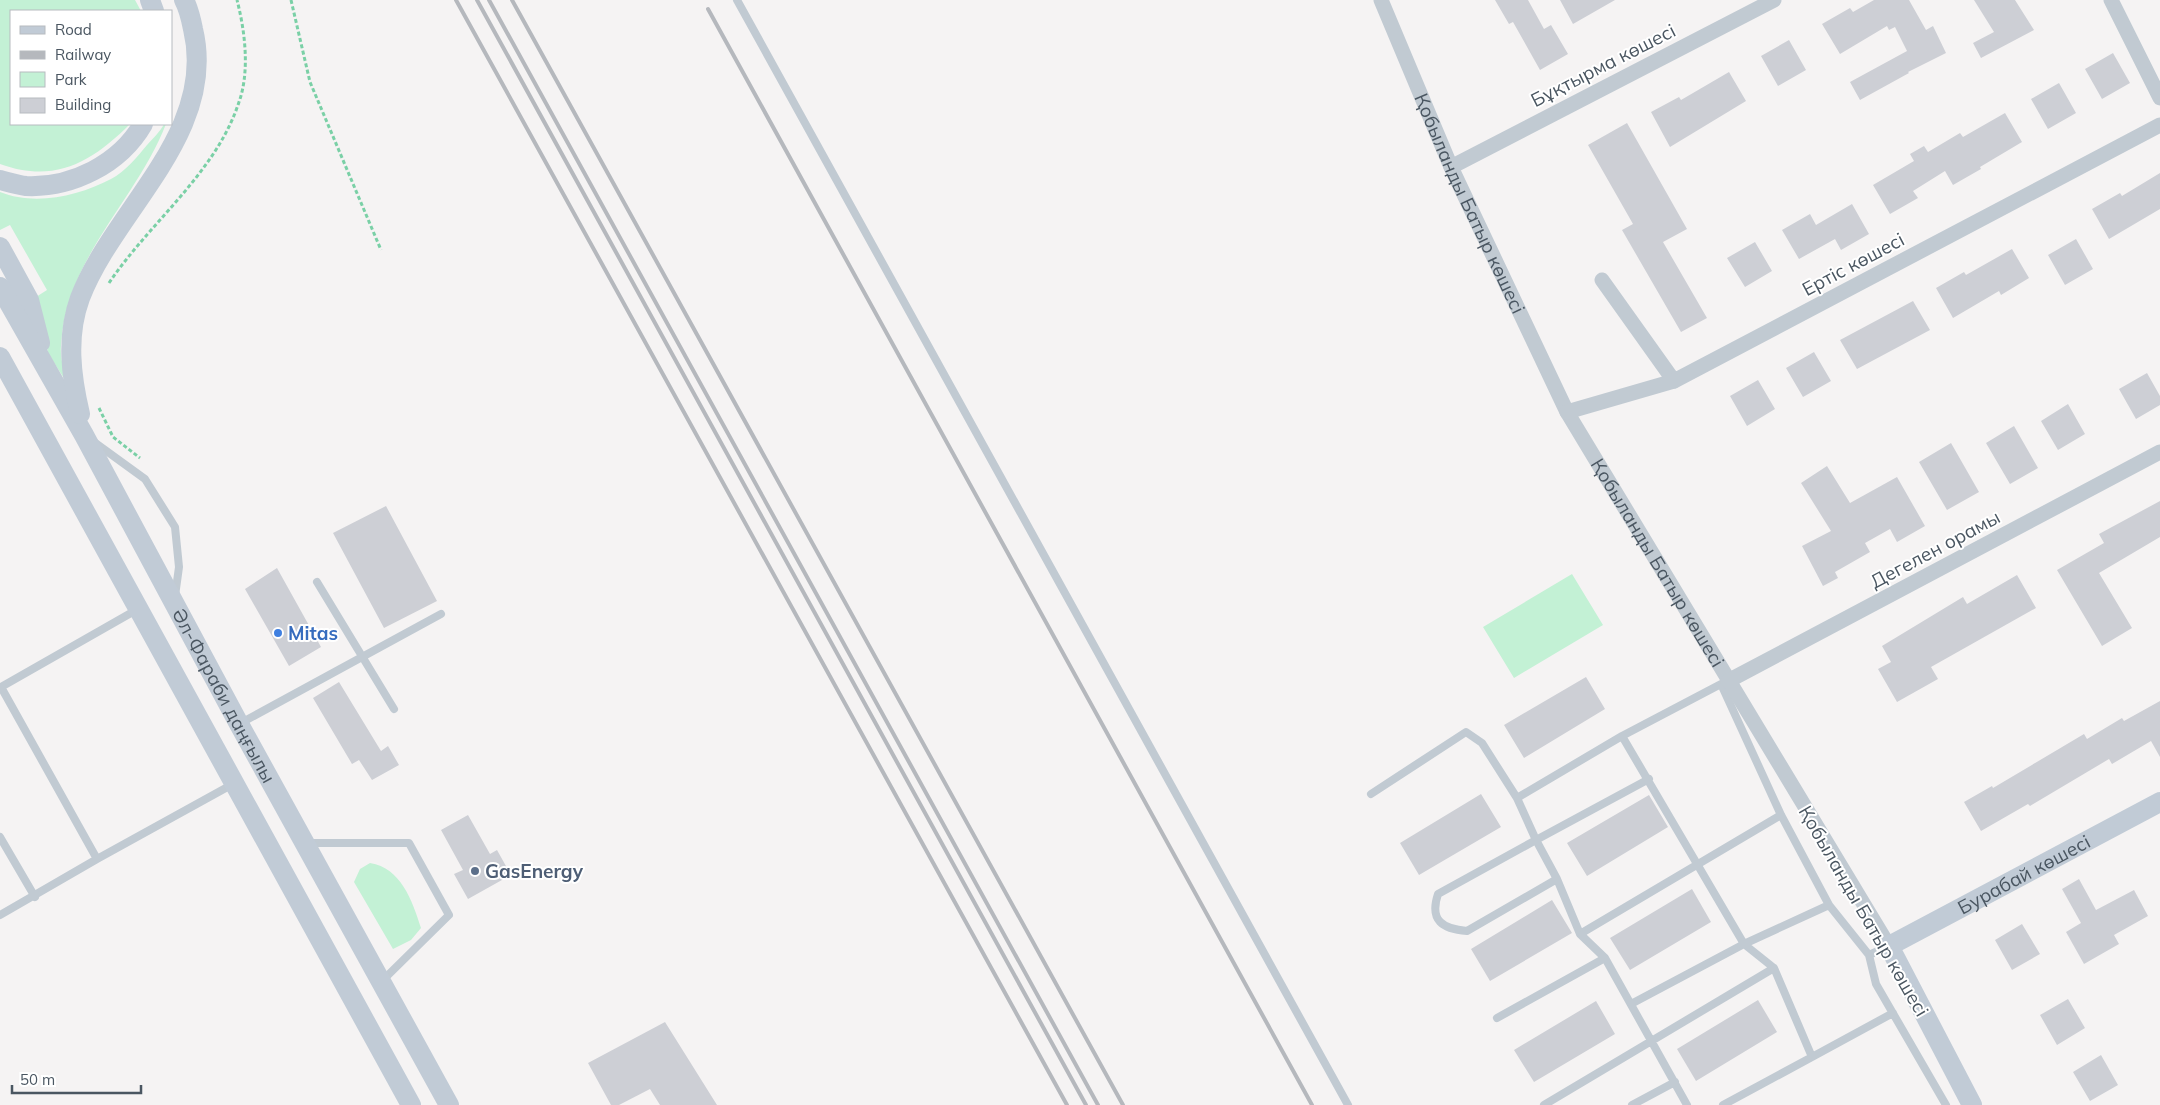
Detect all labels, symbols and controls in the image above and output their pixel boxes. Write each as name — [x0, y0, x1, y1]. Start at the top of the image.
legend — [10, 10, 172, 125]
street label: Бұқтырма көшесі — [1527, 18, 1679, 112]
text: Road — [55, 20, 92, 39]
text: Railway — [55, 45, 111, 64]
text: Park — [55, 70, 87, 89]
street label: Қобыланды Батыр көшесі — [1409, 90, 1531, 317]
text: Building — [55, 95, 111, 114]
street label: Ертіс көшесі — [1798, 227, 1908, 301]
street label: Қобыланды Батыр көшесі — [1586, 454, 1730, 671]
street label: Дегелен орамы — [1866, 505, 2004, 593]
street label: Әл-Фараби даңғылы — [167, 604, 281, 787]
place label: Mitas — [288, 621, 338, 645]
marker: Mitas — [272, 627, 284, 639]
street label: Қобыланды Батыр көшесі — [1794, 801, 1934, 1021]
street label: Бурабай көшесі — [1953, 829, 2094, 919]
place label: GasEnergy — [485, 859, 584, 883]
marker: GasEnergy — [469, 865, 481, 877]
scale bar — [12, 1062, 141, 1094]
text: 50 m — [20, 1070, 55, 1089]

